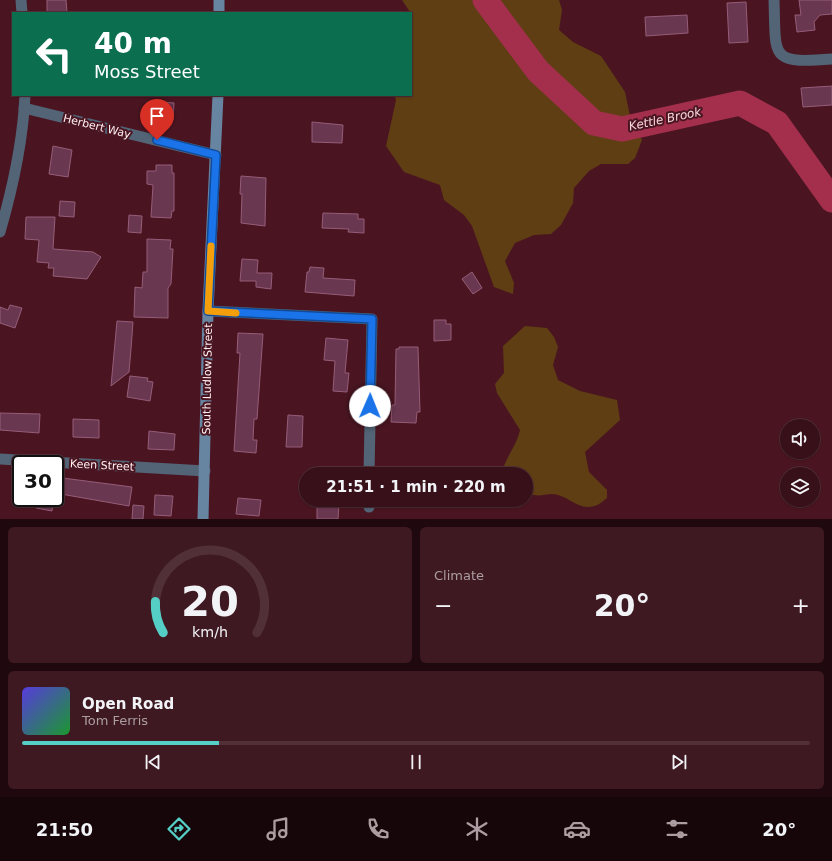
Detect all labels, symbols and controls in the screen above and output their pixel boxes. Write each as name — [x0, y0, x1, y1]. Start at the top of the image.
text: 40 m — [94, 27, 172, 60]
icon: left — [28, 28, 80, 80]
text: Moss Street — [94, 61, 200, 82]
pin — [140, 99, 174, 140]
water label: Kettle Brook — [628, 104, 703, 133]
icon: arrive — [146, 105, 168, 127]
street label: Herbert Way — [62, 112, 132, 141]
street label: South Ludlow Street — [200, 323, 215, 435]
position arrow — [349, 385, 391, 427]
map controls — [780, 419, 820, 507]
button: sound — [780, 419, 820, 459]
speed limit sign: 30 — [12, 455, 64, 507]
street label: Keen Street — [70, 457, 135, 474]
button: layers — [780, 467, 820, 507]
text: 21:51 · 1 min · 220 m — [326, 478, 506, 496]
text: Climate — [434, 568, 484, 583]
text: 20 — [181, 577, 239, 626]
text: 20° — [594, 588, 650, 623]
text: − — [434, 593, 452, 618]
text: + — [792, 593, 810, 618]
text: km/h — [192, 624, 228, 640]
text: Open Road — [82, 695, 174, 713]
text: Tom Ferris — [82, 713, 148, 728]
icon: previous — [142, 751, 164, 773]
icon: pause — [405, 751, 427, 773]
icon: next — [668, 751, 690, 773]
icon: directions — [165, 815, 193, 843]
icon: music — [264, 815, 292, 843]
icon: phone — [364, 815, 392, 843]
icon: climate — [463, 815, 491, 843]
icon: car — [563, 815, 591, 843]
icon: filters — [663, 815, 691, 843]
text: 21:50 — [36, 819, 93, 840]
text: 20° — [762, 819, 796, 840]

